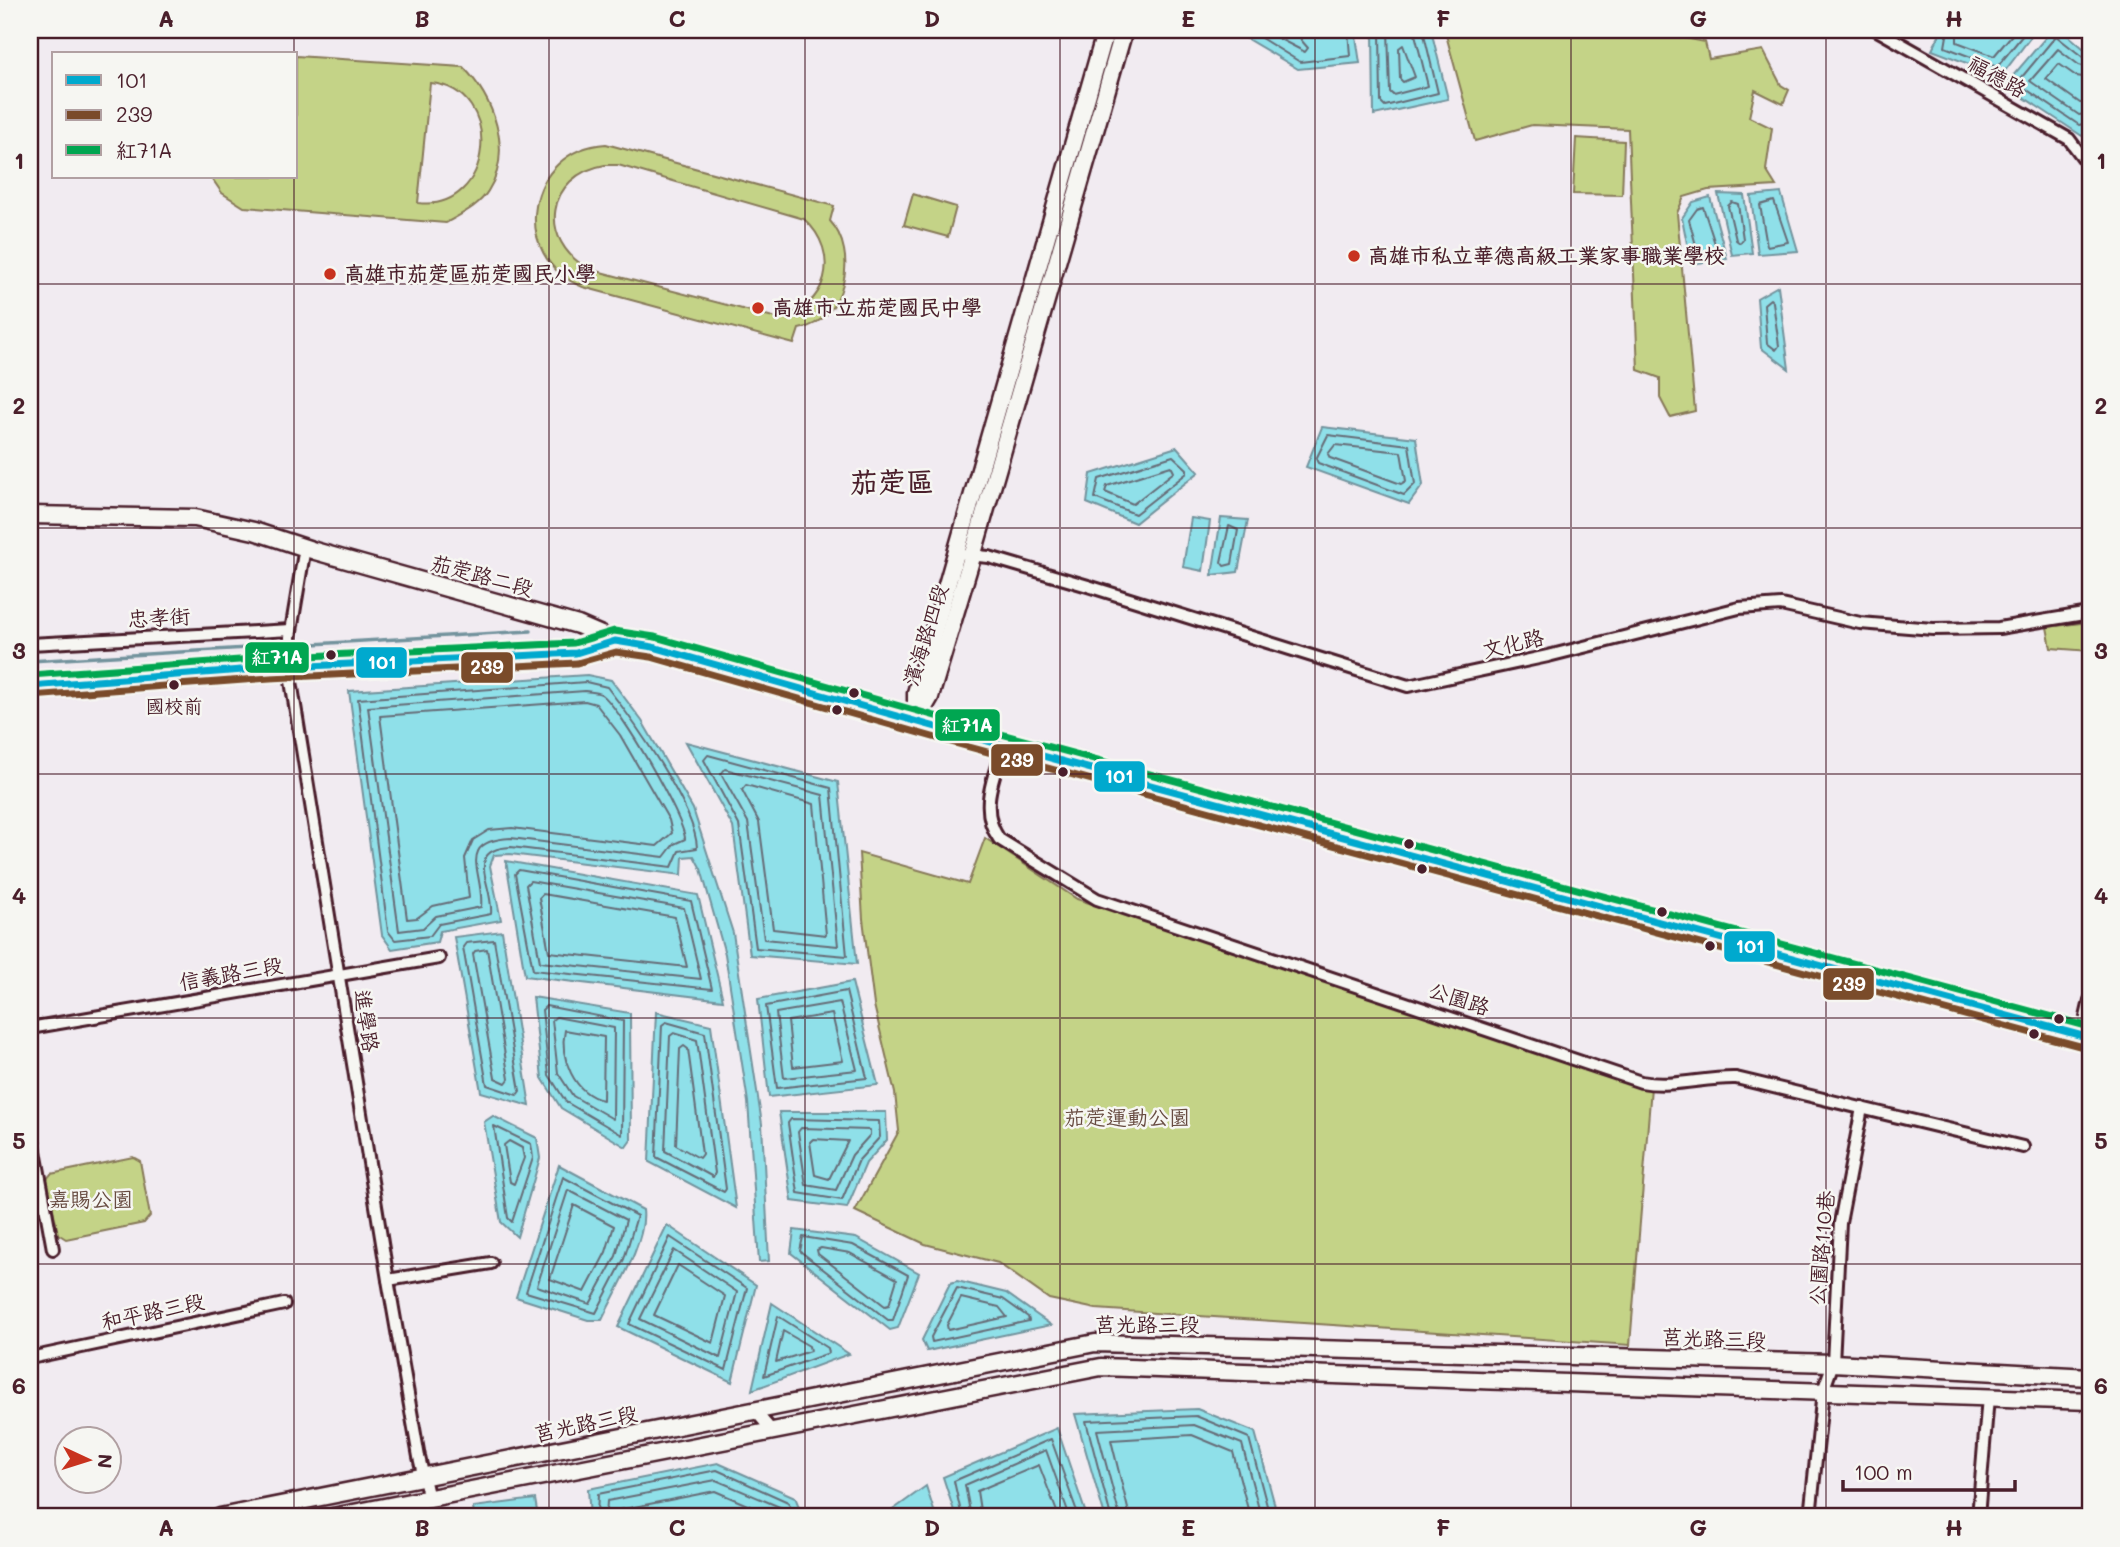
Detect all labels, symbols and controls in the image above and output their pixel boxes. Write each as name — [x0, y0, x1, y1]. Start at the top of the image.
text: A — [158, 3, 174, 33]
text: B — [414, 3, 430, 33]
text: C — [668, 3, 686, 33]
text: D — [924, 3, 940, 33]
text: E — [1181, 3, 1195, 33]
text: F — [1436, 3, 1450, 33]
text: G — [1689, 3, 1707, 33]
text: H — [1945, 3, 1963, 33]
street label: 福德路 — [1964, 49, 2032, 103]
legend — [52, 52, 298, 178]
text: 101 — [116, 66, 148, 93]
text: 239 — [116, 100, 152, 127]
text: 紅71A — [116, 136, 173, 163]
text: 1 — [14, 145, 24, 175]
text: 1 — [2096, 145, 2106, 175]
place label: 高雄市私立華德高級工業家事職業學校 — [1368, 241, 1725, 268]
marker: 高雄市私立華德高級工業家事職業學校 — [1346, 248, 1362, 264]
place label: 高雄市茄萣區茄萣國民小學 — [344, 259, 596, 286]
marker: 高雄市茄萣區茄萣國民小學 — [322, 266, 338, 282]
place label: 高雄市立茄萣國民中學 — [772, 293, 982, 320]
marker: 高雄市立茄萣國民中學 — [750, 300, 766, 316]
text: 2 — [13, 390, 25, 420]
text: 2 — [2095, 390, 2107, 420]
district label: 茄萣區 — [850, 463, 934, 499]
street label: 茄萣路二段 — [428, 548, 537, 601]
street label: 濱海路四段 — [896, 580, 953, 689]
street label: 忠孝街 — [127, 601, 191, 632]
street label: 文化路 — [1479, 622, 1546, 663]
text: 3 — [12, 635, 26, 665]
text: 3 — [2094, 635, 2108, 665]
line badge: 紅71A — [244, 641, 310, 674]
text: 紅71A — [251, 644, 303, 669]
line badge: 101 — [355, 646, 408, 679]
unlabelled marker — [324, 648, 338, 662]
text: 101 — [367, 649, 397, 674]
line badge: 239 — [460, 651, 514, 684]
text: 239 — [470, 654, 504, 679]
marker: 國校前 — [167, 678, 181, 692]
unlabelled marker — [847, 686, 861, 700]
place label: 國校前 — [145, 693, 203, 718]
unlabelled marker — [830, 703, 844, 717]
line badge: 紅71A — [934, 708, 1001, 742]
text: 紅71A — [941, 712, 993, 737]
line badge: 239 — [990, 743, 1044, 777]
text: 239 — [1000, 747, 1034, 772]
line badge: 101 — [1093, 760, 1146, 793]
text: 101 — [1104, 763, 1134, 788]
unlabelled marker — [1056, 765, 1070, 779]
unlabelled marker — [1402, 837, 1416, 851]
unlabelled marker — [1415, 862, 1429, 876]
text: 4 — [12, 880, 26, 910]
text: 4 — [2094, 880, 2108, 910]
unlabelled marker — [1655, 905, 1669, 919]
line badge: 101 — [1723, 930, 1776, 963]
text: 101 — [1735, 933, 1765, 958]
unlabelled marker — [1703, 939, 1717, 953]
street label: 信義路三段 — [177, 950, 285, 995]
line badge: 239 — [1822, 967, 1875, 1001]
text: 239 — [1832, 971, 1866, 996]
street label: 公園路 — [1425, 975, 1494, 1020]
street label: 進學路 — [349, 988, 386, 1054]
unlabelled marker — [2052, 1012, 2066, 1026]
unlabelled marker — [2027, 1027, 2041, 1041]
park label: 茄萣運動公園 — [1064, 1103, 1190, 1130]
text: 5 — [12, 1125, 26, 1155]
text: 5 — [2094, 1125, 2108, 1155]
park label: 嘉賜公園 — [49, 1185, 133, 1212]
street label: 公園路110巷 — [1802, 1189, 1839, 1307]
street label: 和平路三段 — [99, 1286, 207, 1335]
street label: 莒光路三段 — [1095, 1310, 1200, 1337]
street label: 莒光路三段 — [1661, 1322, 1767, 1353]
text: 6 — [12, 1370, 26, 1400]
text: 6 — [2094, 1370, 2108, 1400]
street label: 莒光路三段 — [532, 1398, 640, 1447]
north arrow — [52, 1424, 122, 1494]
scale bar — [1843, 1449, 2015, 1493]
text: N — [92, 1453, 118, 1469]
text: 100 m — [1854, 1458, 1913, 1485]
text: A — [158, 1512, 174, 1542]
text: B — [414, 1512, 430, 1542]
text: C — [668, 1512, 686, 1542]
text: D — [924, 1512, 940, 1542]
text: E — [1181, 1512, 1195, 1542]
text: F — [1436, 1512, 1450, 1542]
text: G — [1689, 1512, 1707, 1542]
text: H — [1945, 1512, 1963, 1542]

